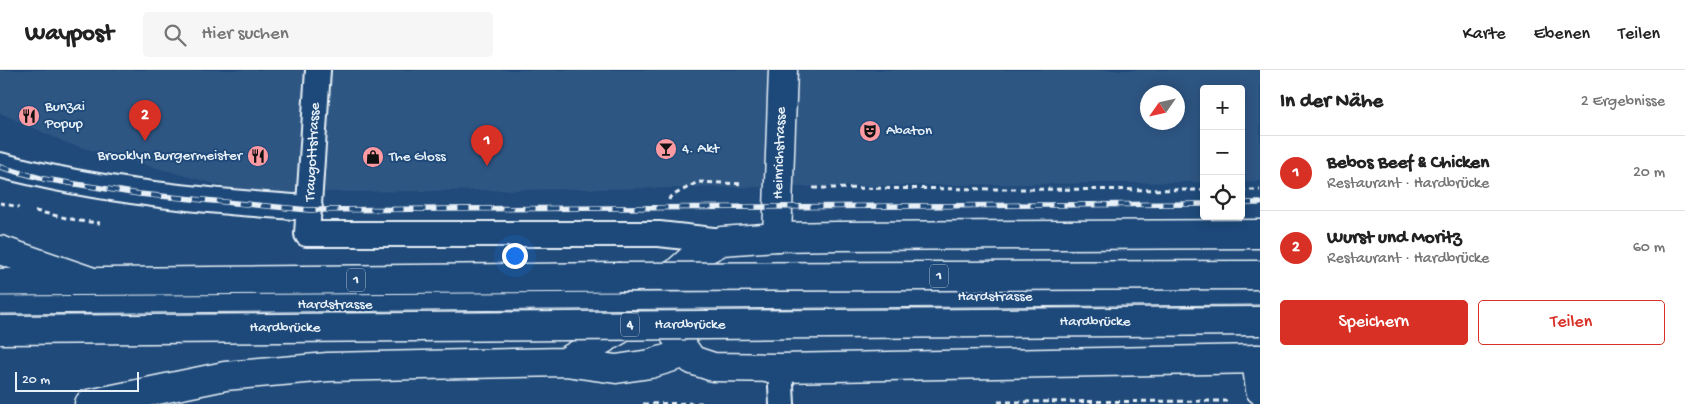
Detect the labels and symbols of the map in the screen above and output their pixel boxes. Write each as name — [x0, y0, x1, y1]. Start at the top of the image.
north arrow — [1140, 85, 1185, 130]
place label: Bunzai Popup — [44, 98, 85, 133]
pin: 2 — [129, 100, 161, 141]
street label: Traugottstrasse — [301, 102, 325, 203]
restaurant icon: Bunzai Popup — [17, 104, 41, 128]
street label: Heinrichstrasse — [769, 106, 791, 200]
theatre icon: Abaton — [858, 119, 882, 143]
place label: Abaton — [886, 122, 932, 140]
pin: 1 — [471, 125, 503, 166]
bar icon: 4. Akt — [654, 137, 678, 161]
place label: 4. Akt — [682, 140, 721, 158]
restaurant icon: Brooklyn Burgermeister — [246, 144, 270, 168]
shop icon: The Gloss — [361, 145, 385, 169]
place label: Brooklyn Burgermeister — [96, 147, 244, 165]
place label: The Gloss — [388, 148, 446, 166]
your location — [502, 243, 528, 269]
road number: 1 — [930, 265, 948, 288]
road number: 1 — [347, 268, 365, 292]
street label: Hardstrasse — [957, 288, 1033, 306]
street label: Hardstrasse — [297, 296, 373, 314]
street label: Hardbrücke — [1060, 313, 1131, 331]
road number: 4 — [621, 314, 639, 336]
street label: Hardbrücke — [655, 316, 726, 334]
street label: Hardbrücke — [250, 319, 321, 337]
scale bar — [15, 369, 139, 392]

